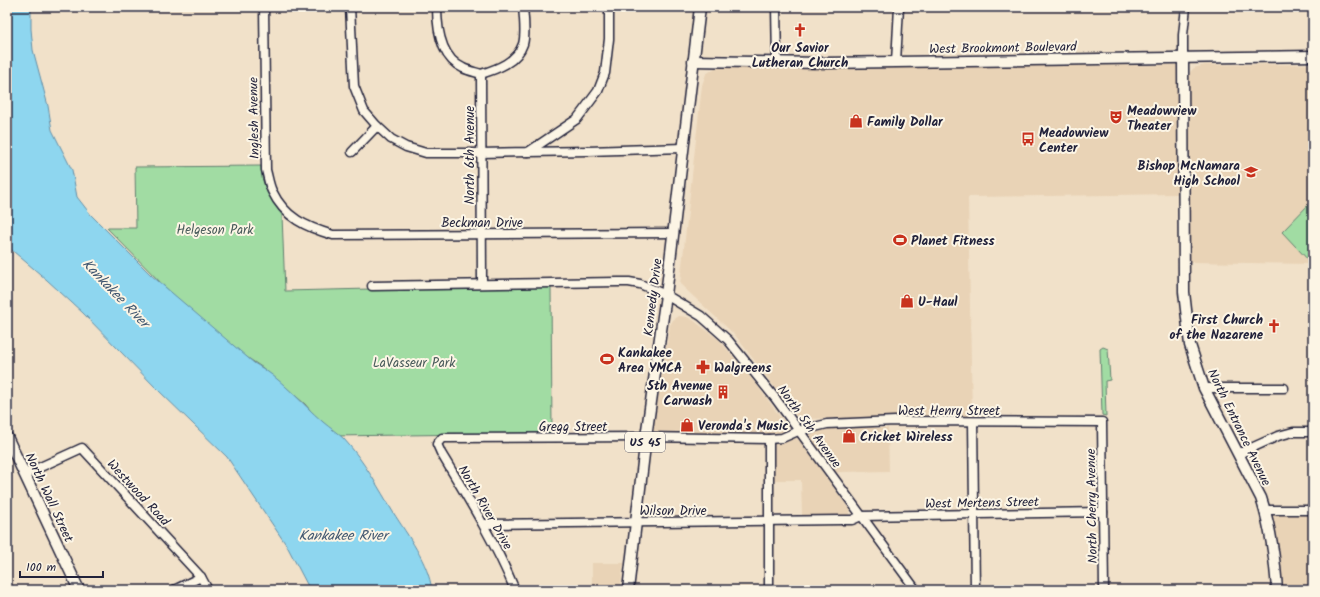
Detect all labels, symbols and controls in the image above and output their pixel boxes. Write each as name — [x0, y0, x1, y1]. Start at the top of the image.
church icon: Our Savior Lutheran Church — [792, 22, 808, 38]
street label: West Brookmont Boulevard — [929, 37, 1077, 60]
place label: Our Savior Lutheran Church — [752, 38, 848, 74]
street label: Inglesh Avenue — [243, 77, 266, 159]
place label: Meadowview Theater — [1127, 101, 1197, 137]
street label: North 6th Avenue — [460, 105, 481, 204]
theatre icon: Meadowview Theater — [1108, 109, 1124, 125]
place label: Family Dollar — [867, 112, 944, 133]
shop icon: Family Dollar — [848, 113, 864, 129]
place label: Meadowview Center — [1039, 123, 1109, 159]
bus stop icon: Meadowview Center — [1020, 131, 1036, 147]
place label: Bishop McNamara High School — [1138, 156, 1241, 192]
school or university icon: Bishop McNamara High School — [1243, 164, 1259, 180]
street label: Beckman Drive — [441, 213, 523, 234]
park label: Helgeson Park — [177, 220, 254, 241]
place label: Planet Fitness — [911, 231, 995, 252]
sports icon: Planet Fitness — [892, 232, 908, 248]
water label: Kankakee River — [77, 254, 156, 336]
street label: Kennedy Drive — [638, 257, 669, 337]
place label: U-Haul — [918, 292, 958, 313]
shop icon: U-Haul — [899, 293, 915, 309]
place label: First Church of the Nazarene — [1170, 310, 1264, 346]
church icon: First Church of the Nazarene — [1266, 318, 1282, 334]
place label: Kankakee Area YMCA — [618, 343, 682, 379]
sports icon: Kankakee Area YMCA — [599, 351, 615, 367]
park label: LaVasseur Park — [373, 353, 456, 374]
place label: Walgreens — [714, 358, 771, 379]
pharmacy icon: Walgreens — [695, 359, 711, 375]
street label: North Entrance Avenue — [1201, 365, 1276, 490]
place label: 5th Avenue Carwash — [646, 376, 713, 412]
street label: North 5th Avenue — [771, 381, 846, 473]
building icon: 5th Avenue Carwash — [715, 384, 731, 400]
street label: West Henry Street — [898, 401, 1001, 422]
place label: Veronda's Music — [698, 416, 789, 437]
street label: Gregg Street — [539, 417, 608, 438]
shop icon: Veronda's Music — [679, 417, 695, 433]
place label: Cricket Wireless — [860, 427, 953, 448]
shop icon: Cricket Wireless — [841, 428, 857, 444]
road number: US 45 — [625, 432, 665, 452]
street label: North Cherry Avenue — [1081, 448, 1104, 564]
street label: North Wall Street — [19, 449, 79, 547]
street label: Westwood Road — [101, 455, 175, 532]
street label: North River Drive — [452, 461, 518, 554]
street label: West Mertens Street — [925, 492, 1040, 515]
street label: Wilson Drive — [639, 501, 707, 522]
water label: Kankakee River — [299, 525, 391, 547]
scale bar — [20, 553, 103, 579]
text: 100 m — [26, 558, 57, 577]

